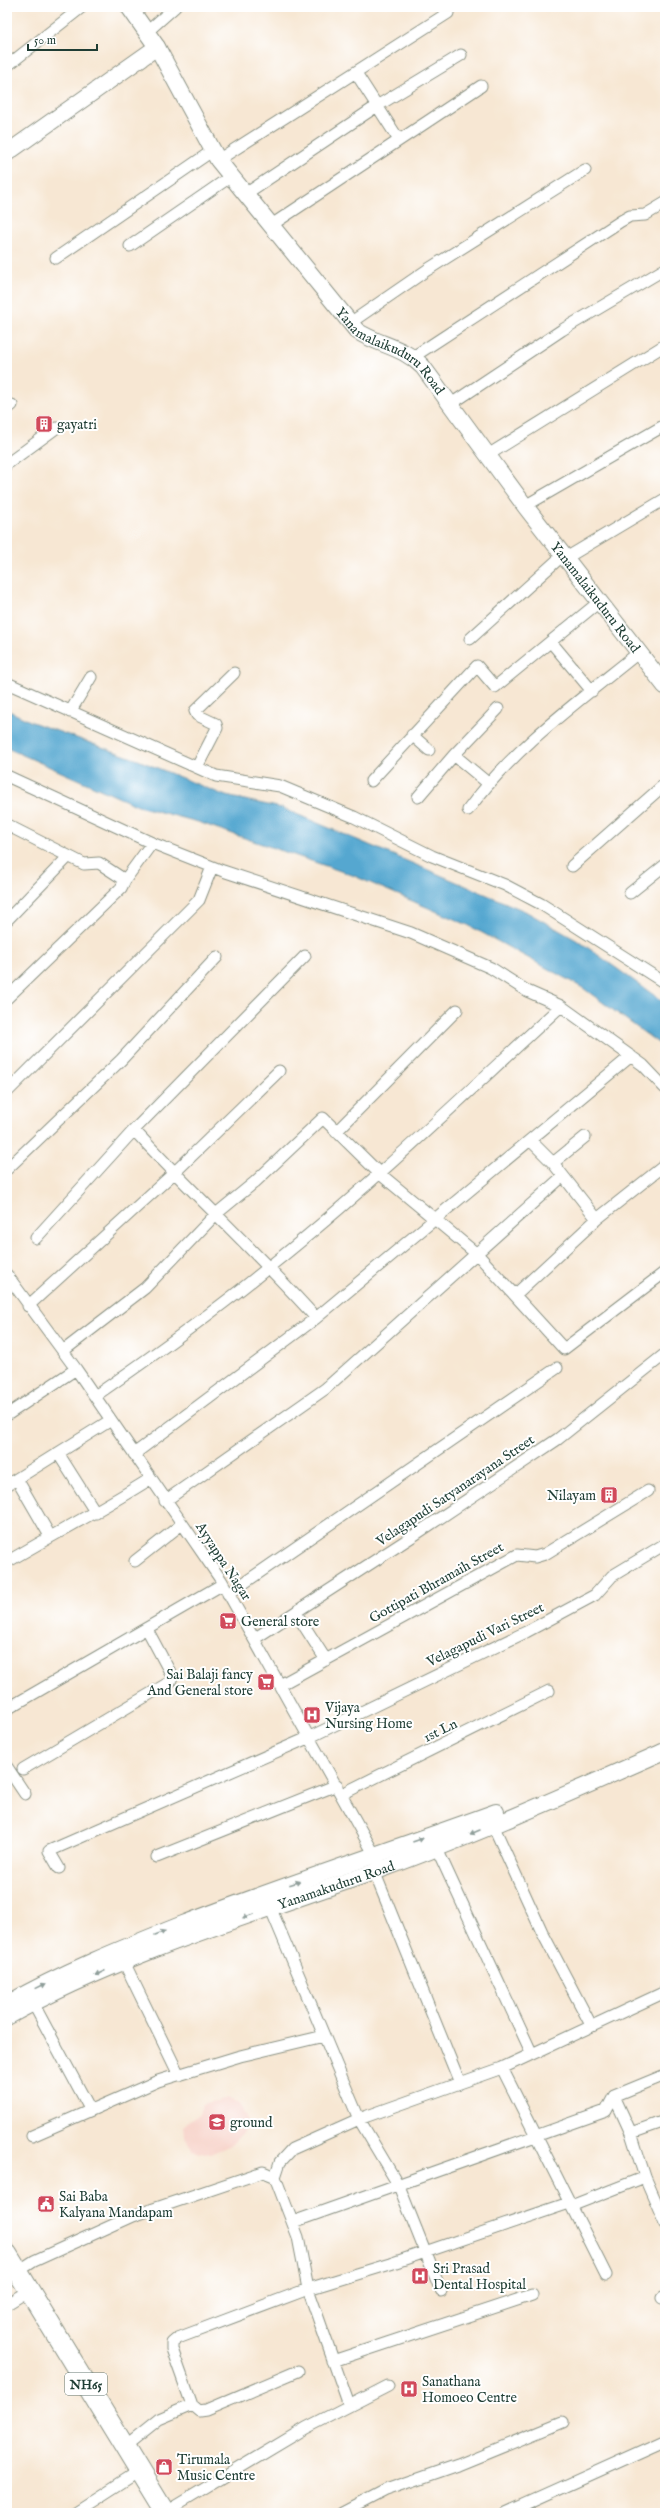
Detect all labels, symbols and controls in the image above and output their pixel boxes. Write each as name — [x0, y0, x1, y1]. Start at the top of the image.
scale bar — [28, 26, 97, 52]
text: 50 m — [34, 33, 56, 48]
street label: Yanamalaikuduru Road — [331, 304, 448, 399]
building icon: gayatri — [34, 414, 54, 434]
place label: gayatri — [57, 416, 97, 434]
street label: Yanamalaikuduru Road — [546, 538, 644, 657]
street label: Velagapudi Satyanarayana Street — [372, 1431, 538, 1551]
building icon: Nilayam — [599, 1485, 619, 1505]
place label: Nilayam — [547, 1487, 596, 1505]
street label: Ayyappa Nagar — [191, 1518, 255, 1604]
street label: Gottipati Bhramaih Street — [366, 1538, 507, 1627]
street label: Velagapudi Vari Street — [423, 1599, 547, 1672]
supermarket icon: General store — [218, 1611, 238, 1631]
place label: General store — [241, 1613, 320, 1631]
place label: Sai Balaji fancy And General store — [146, 1666, 254, 1700]
supermarket icon: Sai Balaji fancy And General store — [256, 1672, 276, 1692]
place label: Vijaya Nursing Home — [324, 1699, 413, 1733]
hospital icon: Vijaya Nursing Home — [302, 1705, 322, 1725]
street label: 1st Ln — [421, 1715, 461, 1747]
one-way arrow — [468, 1830, 480, 1836]
one-way arrow — [412, 1837, 424, 1843]
street label: Yanamakuduru Road — [276, 1857, 398, 1914]
one-way arrow — [289, 1879, 301, 1885]
one-way arrow — [241, 1914, 253, 1920]
one-way arrow — [155, 1930, 167, 1936]
one-way arrow — [94, 1970, 106, 1976]
one-way arrow — [36, 1983, 47, 1989]
school or university icon: ground — [207, 2112, 227, 2132]
place label: ground — [230, 2114, 273, 2132]
place label: Sai Baba Kalyana Mandapam — [59, 2188, 173, 2222]
public building icon: Sai Baba Kalyana Mandapam — [36, 2194, 56, 2214]
place label: Sri Prasad Dental Hospital — [433, 2260, 526, 2294]
hospital icon: Sri Prasad Dental Hospital — [410, 2266, 430, 2286]
road number: NH65 — [65, 2373, 107, 2395]
place label: Sanathana Homoeo Centre — [422, 2373, 517, 2407]
hospital icon: Sanathana Homoeo Centre — [399, 2379, 419, 2399]
place label: Tirumala Music Centre — [177, 2451, 256, 2485]
shop icon: Tirumala Music Centre — [154, 2457, 174, 2477]

